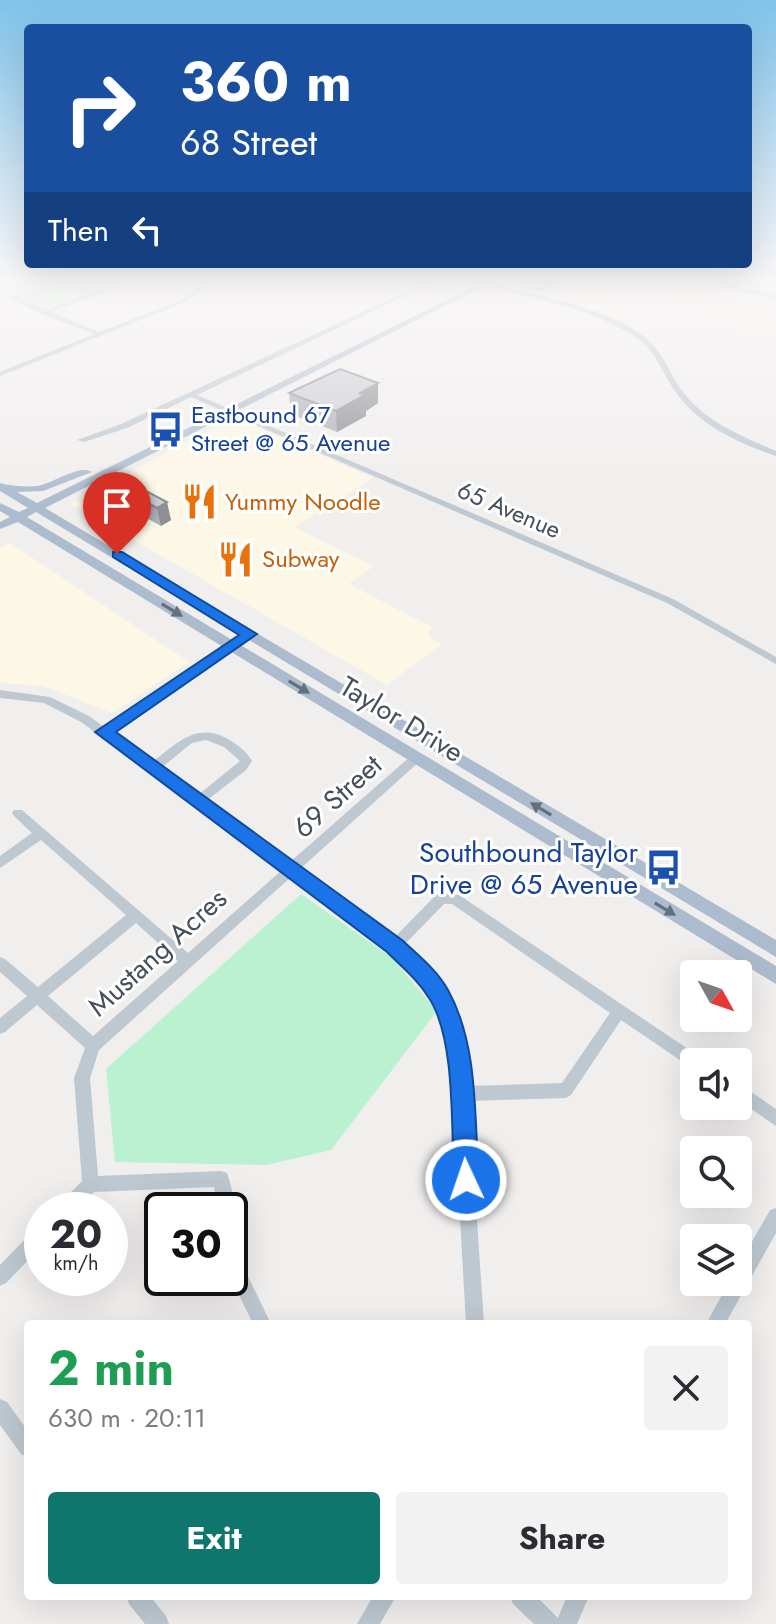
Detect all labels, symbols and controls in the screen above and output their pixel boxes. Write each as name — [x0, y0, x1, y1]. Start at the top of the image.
text: 360 m — [180, 41, 352, 122]
icon: right — [48, 56, 152, 160]
text: 68 Street — [180, 116, 317, 168]
icon: left — [125, 208, 169, 252]
text: Then — [48, 209, 109, 252]
place label: Eastbound 67 Street @ 65 Avenue — [191, 397, 390, 460]
bus stop icon: Eastbound 67 Street @ 65 Avenue — [146, 410, 184, 448]
pin — [83, 472, 151, 554]
street label: 65 Avenue — [452, 472, 566, 547]
restaurant icon: Yummy Noodle — [180, 483, 218, 521]
icon: arrive — [95, 484, 139, 528]
place label: Yummy Noodle — [225, 484, 381, 519]
restaurant icon: Subway — [217, 540, 255, 578]
place label: Subway — [262, 541, 340, 576]
one-way arrow — [161, 603, 183, 617]
street label: Taylor Drive — [332, 666, 471, 773]
one-way arrow — [288, 680, 310, 694]
street label: 69 Street — [284, 745, 391, 848]
one-way arrow — [530, 802, 552, 816]
place label: Southbound Taylor Drive @ 65 Avenue — [410, 832, 638, 905]
bus stop icon: Southbound Taylor Drive @ 65 Avenue — [645, 849, 683, 887]
street label: Mustang Acres — [79, 879, 236, 1026]
one-way arrow — [654, 901, 676, 915]
north arrow — [680, 960, 752, 1032]
map controls — [680, 960, 752, 1296]
button: sound — [680, 1048, 752, 1120]
button: search — [680, 1136, 752, 1208]
position arrow — [424, 1138, 508, 1222]
speed limit sign: 30 — [144, 1192, 248, 1296]
text: 20 — [50, 1205, 102, 1263]
button: layers — [680, 1224, 752, 1296]
text: km/h — [53, 1249, 99, 1278]
text: 2 min — [48, 1334, 174, 1403]
button: close — [644, 1346, 728, 1430]
text: 630 m · 20:11 — [48, 1399, 206, 1437]
button: Exit — [48, 1492, 380, 1584]
button: Share — [396, 1492, 728, 1584]

